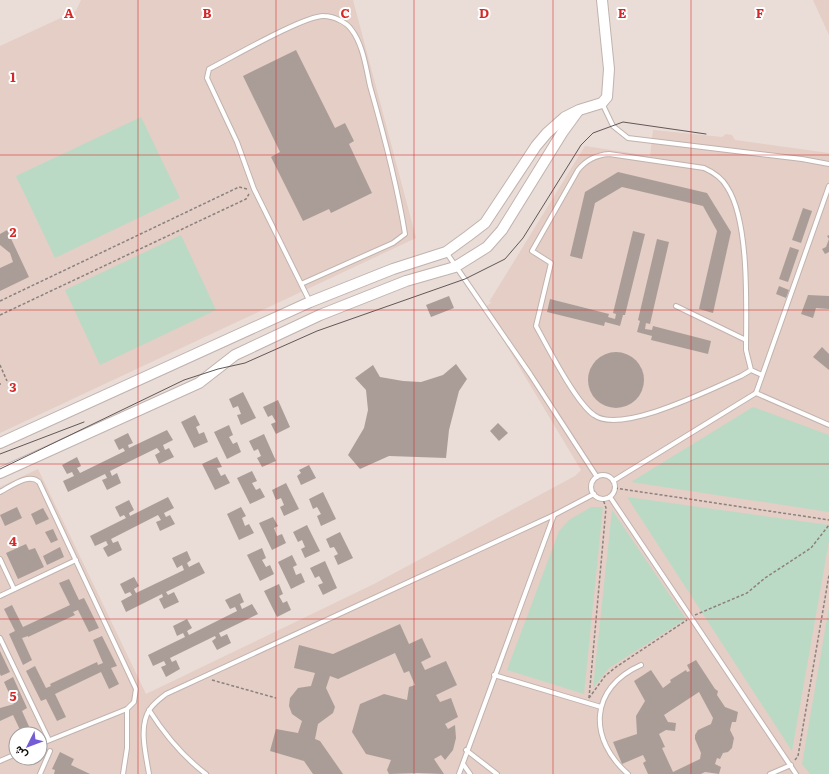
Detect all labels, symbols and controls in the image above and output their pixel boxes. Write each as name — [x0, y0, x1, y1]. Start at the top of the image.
text: A — [64, 3, 74, 22]
text: B — [203, 3, 212, 22]
text: C — [340, 3, 350, 22]
text: D — [479, 3, 489, 22]
text: E — [618, 3, 627, 22]
text: F — [756, 3, 764, 22]
text: 1 — [10, 67, 16, 86]
text: 2 — [10, 222, 17, 241]
text: 3 — [9, 377, 17, 396]
text: 4 — [9, 531, 17, 550]
text: 5 — [9, 686, 17, 705]
north arrow — [8, 726, 48, 766]
text: ش — [9, 743, 30, 764]

